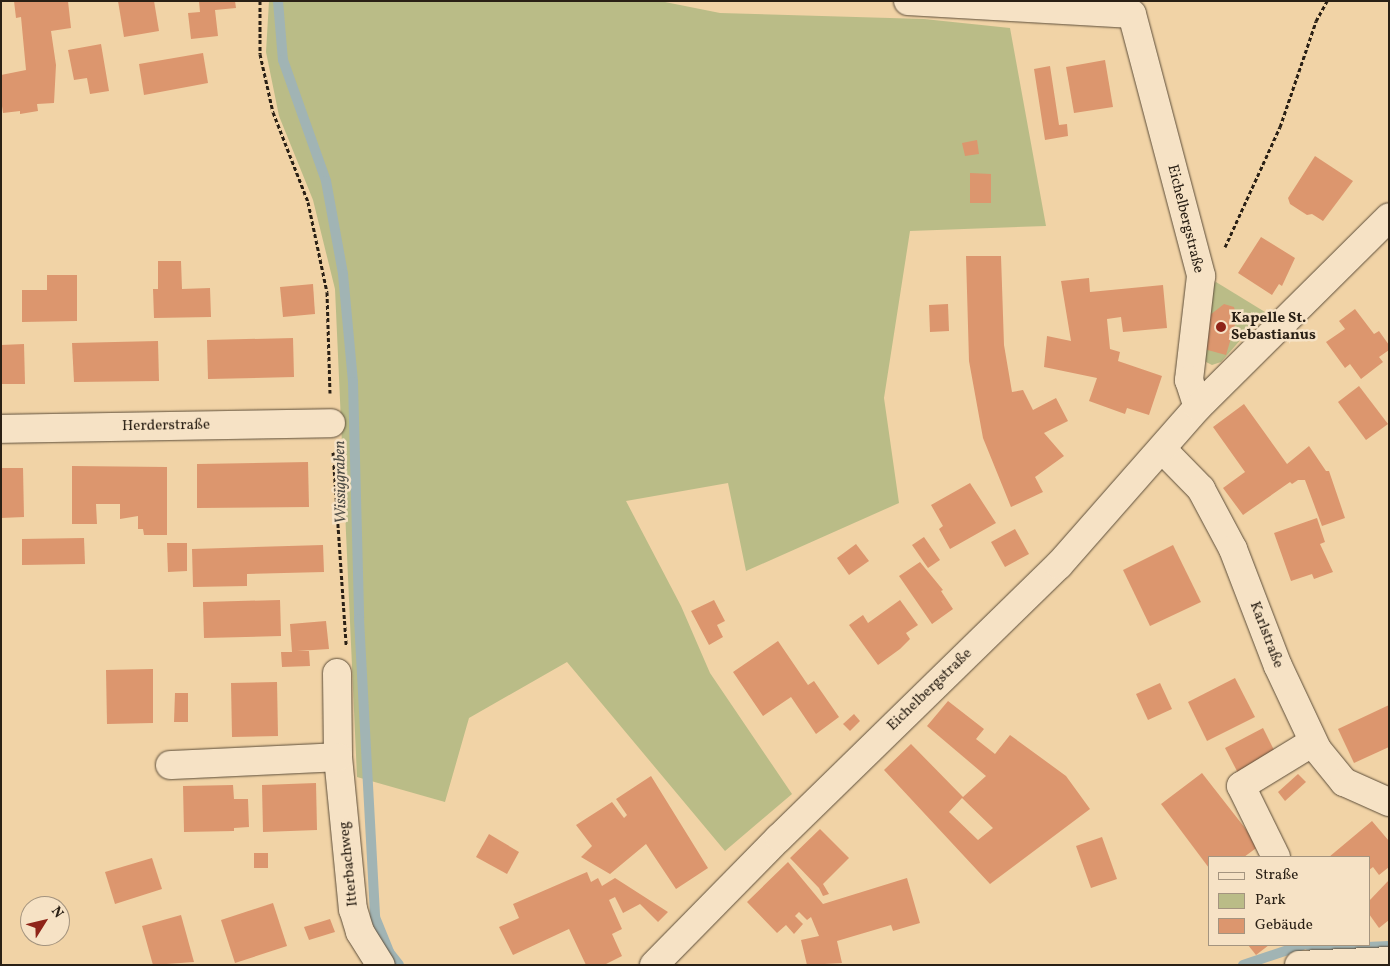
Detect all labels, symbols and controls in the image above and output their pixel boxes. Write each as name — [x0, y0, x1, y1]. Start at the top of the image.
street label: Eichelbergstraße — [1163, 163, 1207, 275]
place label: Kapelle St. Sebastianus — [1231, 309, 1316, 344]
marker: Kapelle St. Sebastianus — [1215, 321, 1227, 333]
street label: Herderstraße — [122, 416, 210, 436]
water label: Wissiggraben — [331, 440, 351, 524]
street label: Karlstraße — [1245, 599, 1287, 671]
street label: Eichelbergstraße — [884, 645, 976, 735]
street label: Itterbachweg — [336, 821, 362, 907]
legend — [1208, 856, 1370, 946]
text: Straße — [1255, 865, 1298, 886]
text: Park — [1255, 890, 1286, 911]
north arrow — [20, 896, 70, 946]
text: N — [46, 903, 67, 922]
text: Gebäude — [1255, 915, 1313, 936]

